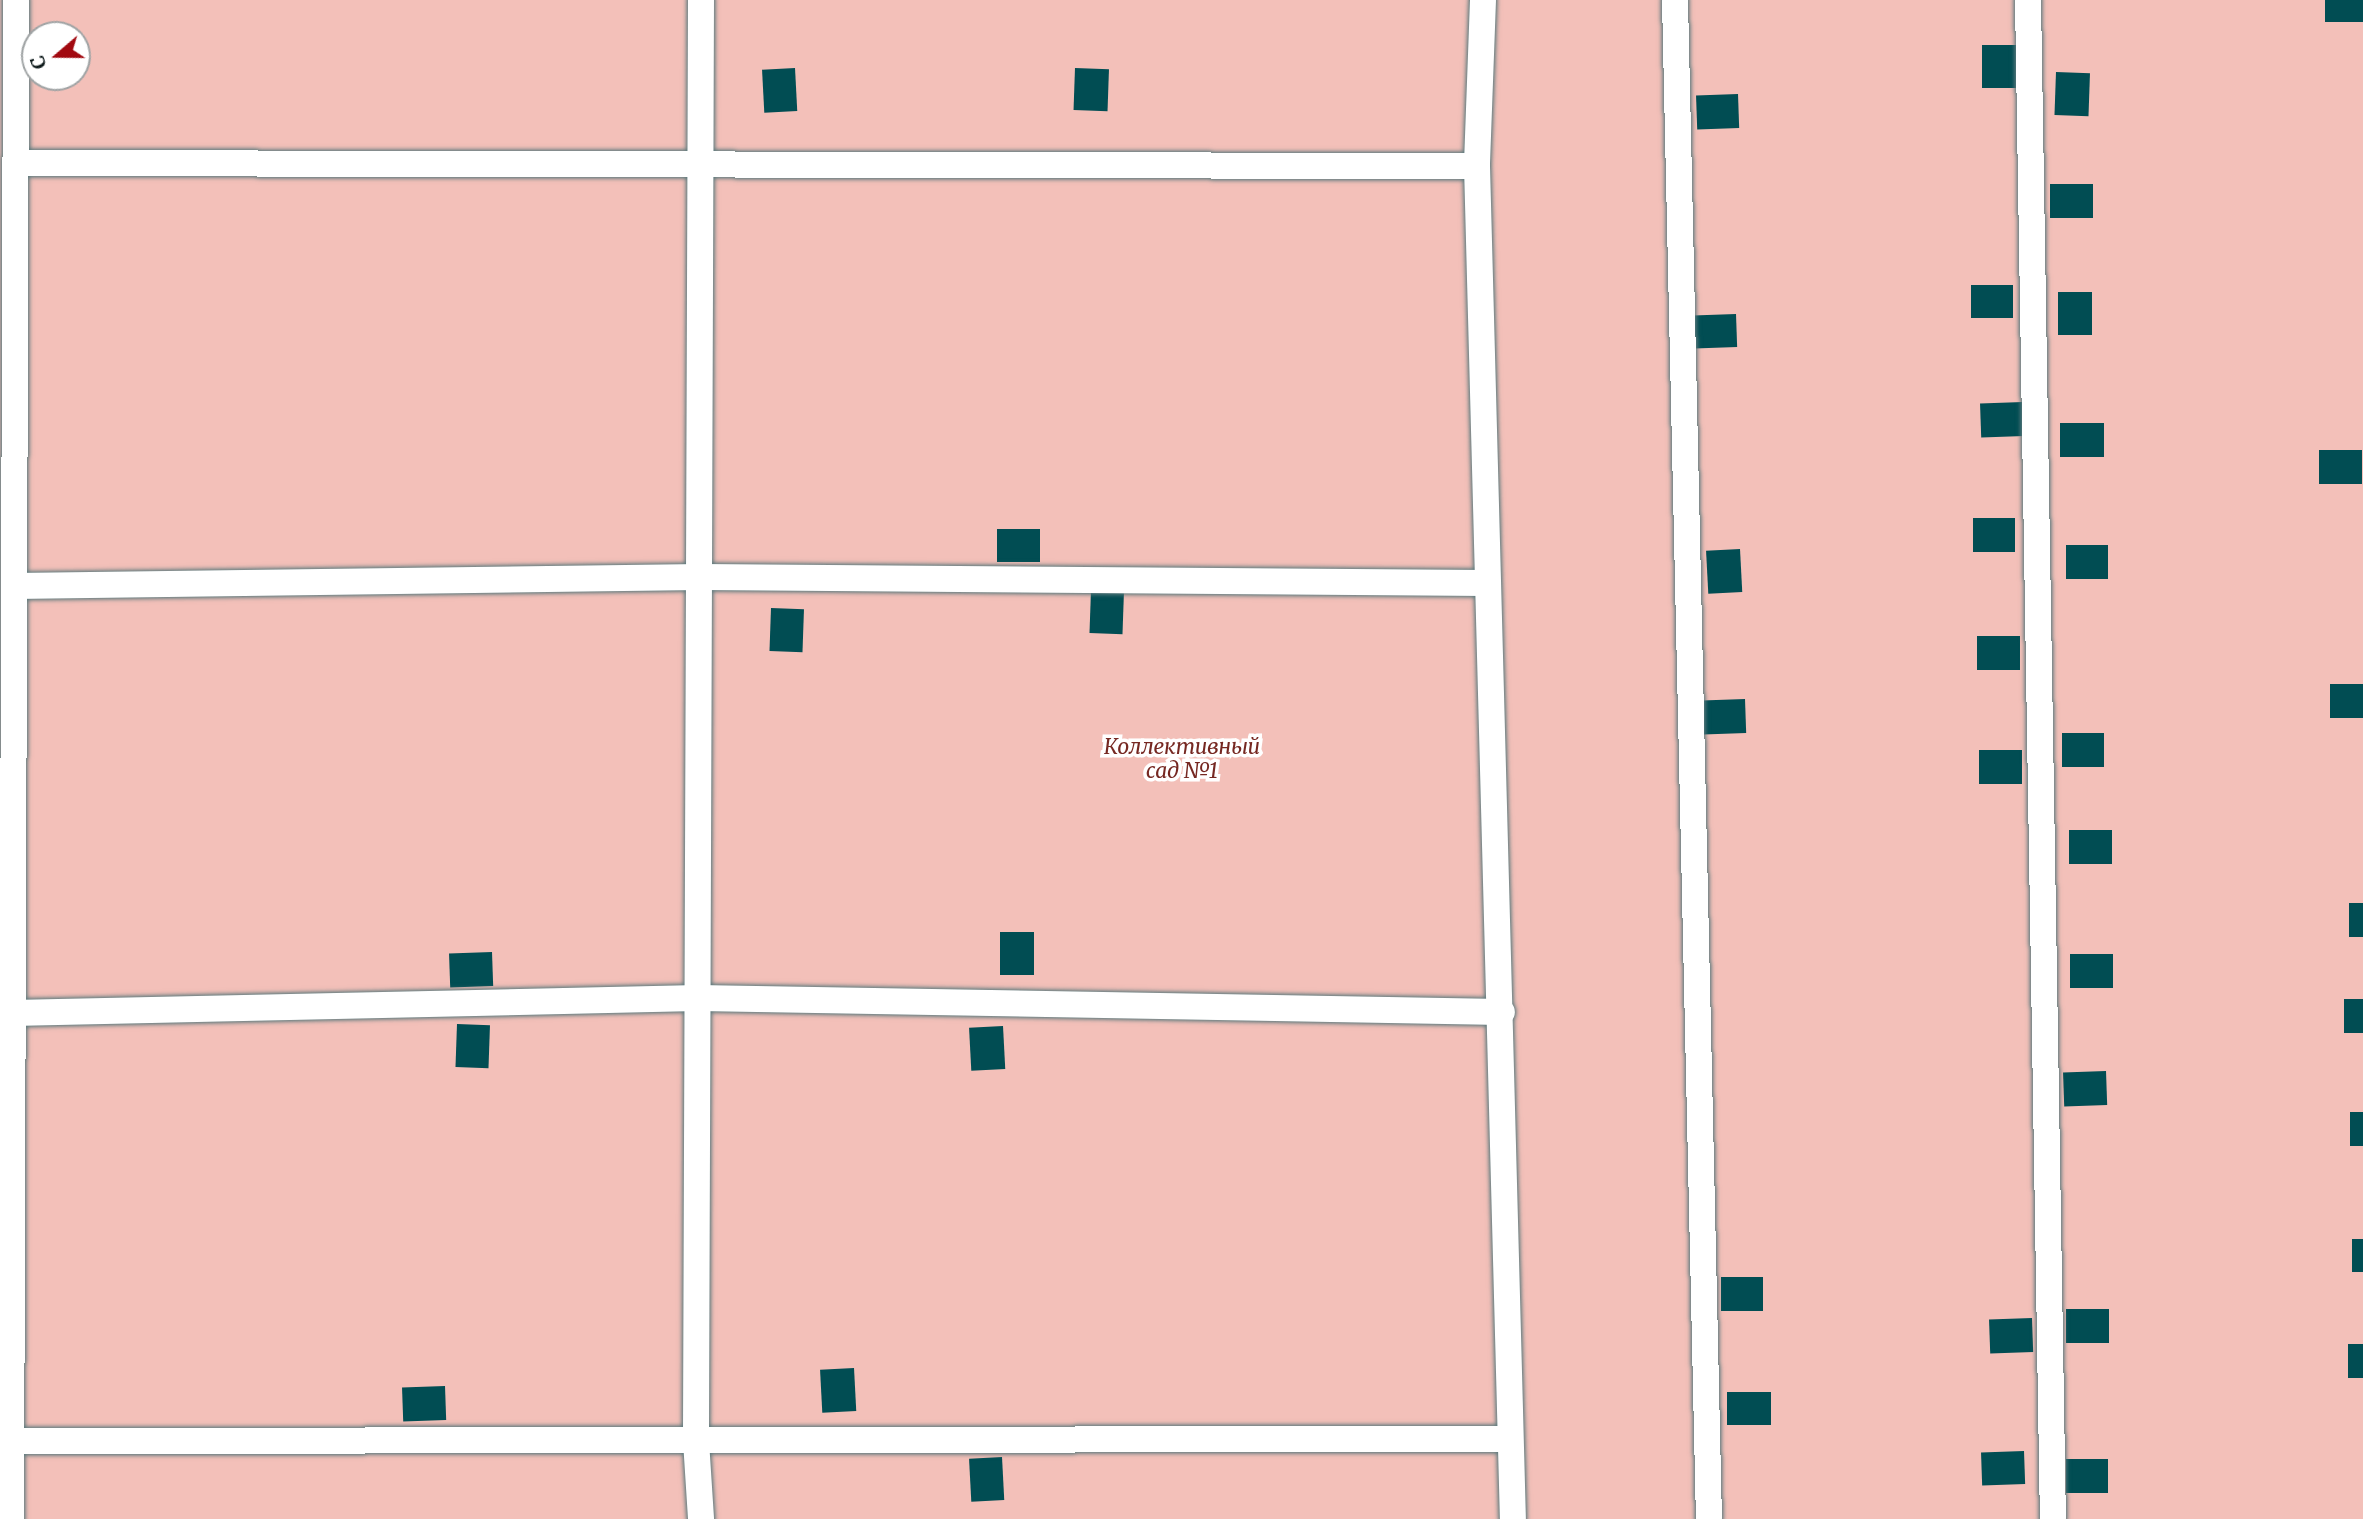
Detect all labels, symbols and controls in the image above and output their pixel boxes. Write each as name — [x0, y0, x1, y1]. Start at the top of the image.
north arrow — [21, 21, 91, 91]
text: С — [25, 52, 52, 73]
park label: Коллективный сад №1 — [1104, 734, 1260, 784]

